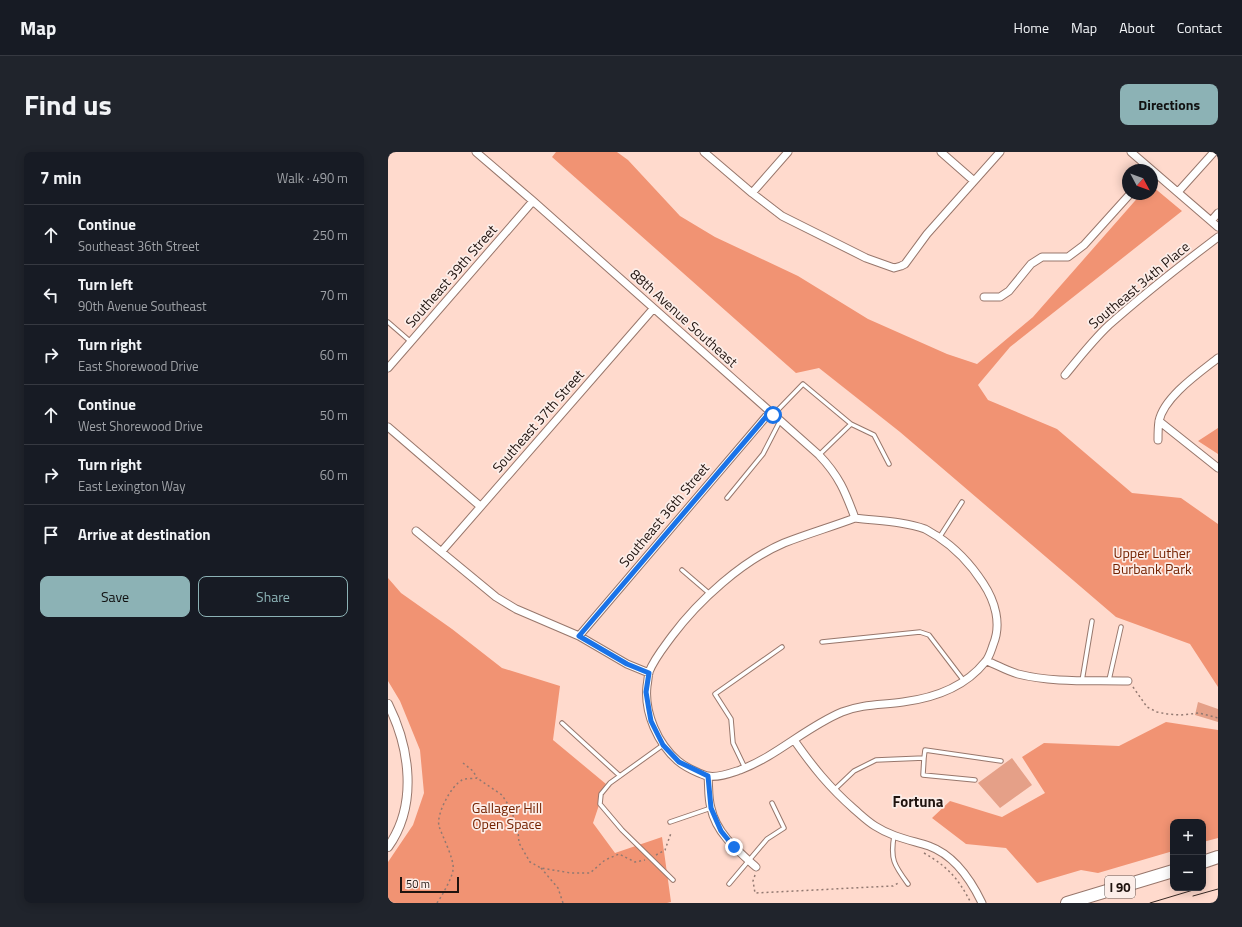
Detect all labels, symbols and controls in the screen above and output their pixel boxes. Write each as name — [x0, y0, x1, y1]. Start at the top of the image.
text: Map — [20, 13, 56, 42]
text: Home — [1014, 17, 1049, 38]
text: Map — [1071, 17, 1097, 38]
text: About — [1119, 17, 1155, 38]
text: Contact — [1177, 17, 1222, 38]
text: Find us — [24, 83, 112, 126]
button: Directions — [1120, 84, 1218, 125]
north arrow — [1122, 164, 1158, 200]
text: 7 min — [40, 165, 81, 191]
text: Walk · 490 m — [277, 168, 348, 188]
text: Continue — [78, 213, 136, 236]
street label: Southeast 39th Street — [400, 219, 501, 332]
icon: ahead — [40, 224, 62, 246]
text: 250 m — [312, 225, 348, 245]
text: Southeast 36th Street — [78, 236, 199, 256]
street label: Southeast 34th Place — [1084, 236, 1194, 333]
street label: 88th Avenue Southeast — [626, 264, 743, 372]
text: Turn left — [78, 273, 133, 296]
icon: left — [40, 284, 62, 306]
text: 70 m — [320, 285, 348, 305]
text: 90th Avenue Southeast — [78, 296, 207, 316]
text: Turn right — [78, 333, 142, 356]
icon: right — [40, 344, 62, 366]
text: 60 m — [320, 345, 348, 365]
text: East Shorewood Drive — [78, 356, 199, 376]
street label: Southeast 37th Street — [487, 364, 588, 477]
text: Continue — [78, 393, 136, 416]
icon: ahead — [40, 404, 62, 426]
text: 50 m — [320, 405, 348, 425]
route start — [764, 406, 782, 424]
text: West Shorewood Drive — [78, 416, 203, 436]
text: Turn right — [78, 453, 142, 476]
street label: Southeast 36th Street — [614, 458, 714, 571]
icon: right — [40, 464, 62, 486]
text: 60 m — [320, 465, 348, 485]
text: East Lexington Way — [78, 476, 186, 496]
text: Arrive at destination — [78, 523, 211, 546]
icon: arrive — [40, 524, 62, 546]
park label: Upper Luther Burbank Park — [1112, 542, 1192, 579]
button: Save — [40, 576, 190, 617]
button: Share — [198, 576, 348, 617]
district label: Fortuna — [893, 790, 944, 813]
park label: Gallager Hill Open Space — [472, 797, 542, 834]
map controls — [1170, 819, 1206, 891]
button: + — [1170, 819, 1206, 855]
route end — [725, 838, 743, 856]
button: − — [1170, 855, 1206, 891]
scale bar — [400, 875, 459, 894]
text: 50 m — [406, 876, 430, 892]
road number: I 90 — [1105, 876, 1135, 898]

